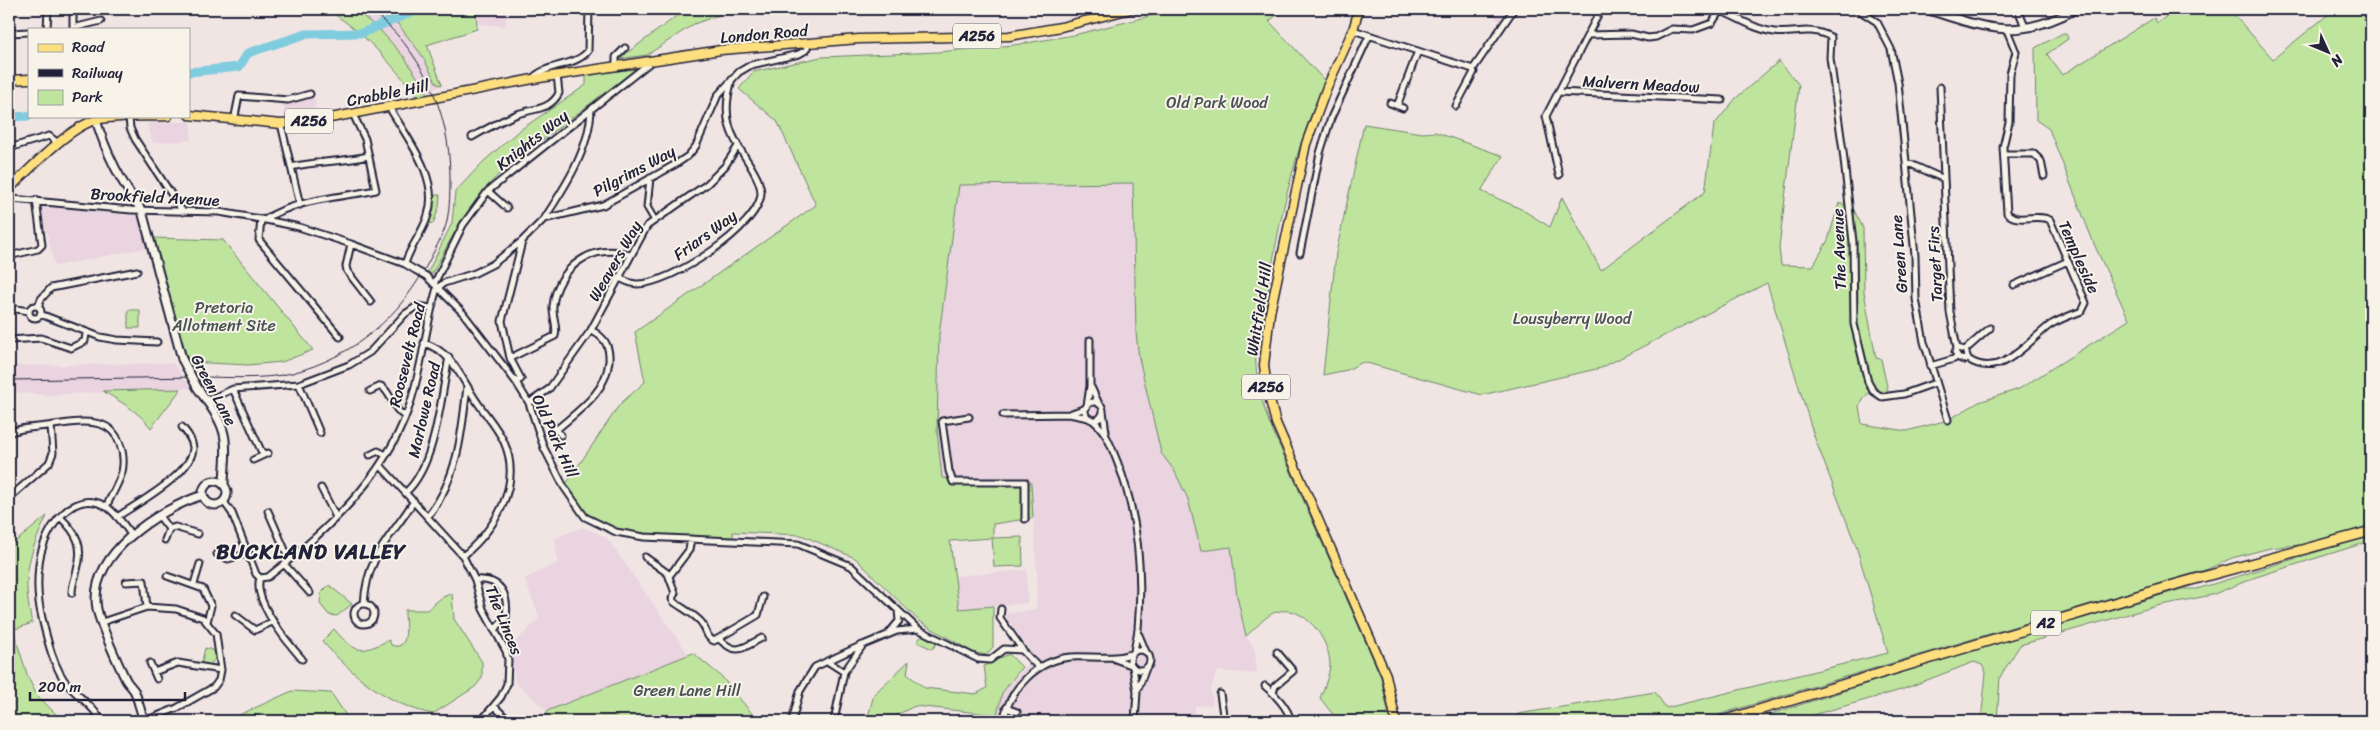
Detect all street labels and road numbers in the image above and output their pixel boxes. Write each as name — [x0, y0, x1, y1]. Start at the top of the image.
street label: London Road — [719, 16, 810, 52]
road number: A256 — [953, 24, 1001, 48]
street label: Malvern Meadow — [1582, 66, 1700, 102]
street label: Crabble Hill — [344, 71, 432, 115]
street label: Knights Way — [489, 102, 576, 178]
road number: A256 — [285, 108, 333, 134]
street label: Pilgrims Way — [587, 137, 681, 205]
street label: Brookfield Avenue — [90, 179, 221, 215]
street label: Friars Way — [667, 201, 744, 268]
street label: The Avenue — [1823, 208, 1855, 290]
street label: Weavers Way — [580, 214, 650, 307]
street label: Green Lane — [1882, 214, 1916, 294]
street label: Templeside — [2050, 216, 2108, 298]
street label: Target Firs — [1918, 225, 1951, 303]
street label: Whitfield Hill — [1237, 260, 1281, 358]
street label: Roosevelt Road — [380, 298, 434, 410]
street label: Green Lane — [183, 349, 245, 431]
street label: Marlowe Road — [399, 358, 449, 461]
road number: A256 — [1242, 374, 1290, 400]
street label: Old Park Hill — [524, 389, 587, 483]
street label: The Linces — [477, 581, 531, 660]
road number: A2 — [2031, 610, 2061, 636]

